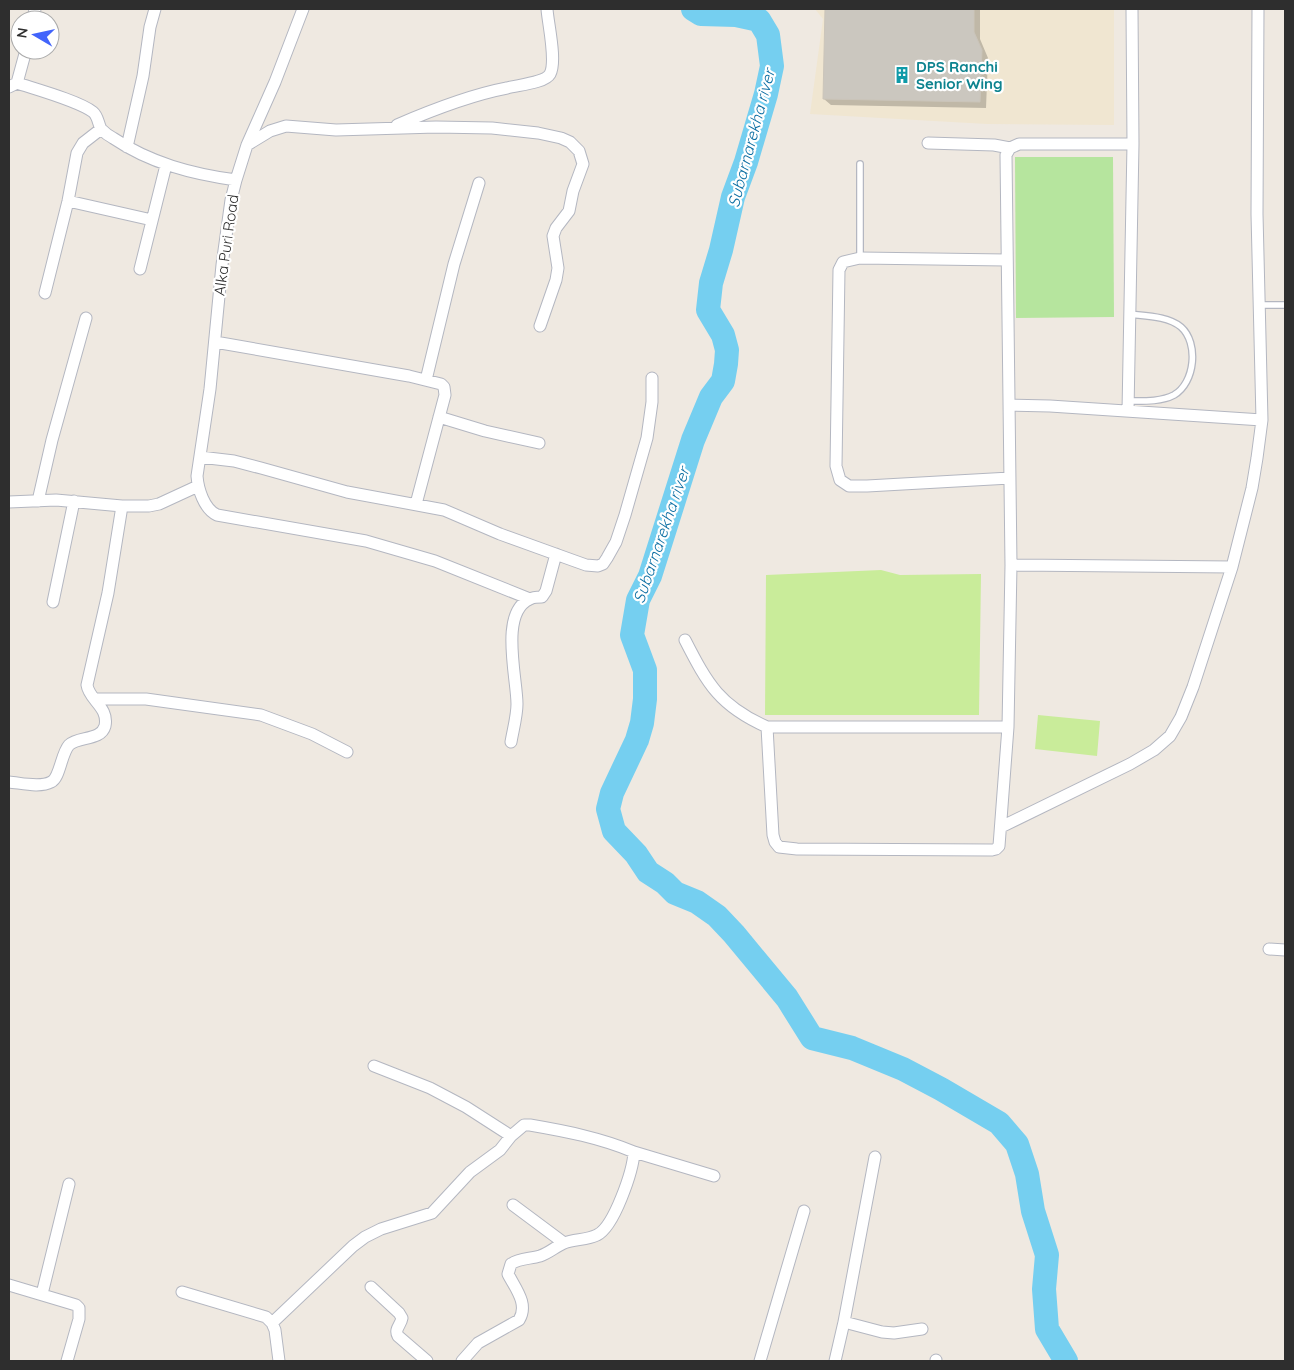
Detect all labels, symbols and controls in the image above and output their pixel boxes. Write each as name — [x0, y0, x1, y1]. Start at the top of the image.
north arrow — [10, 10, 60, 60]
text: N — [12, 26, 32, 39]
place label: DPS Ranchi Senior Wing — [916, 57, 1003, 93]
water label: Subarnarekha river — [723, 65, 780, 209]
building icon: DPS Ranchi Senior Wing — [892, 65, 912, 85]
street label: Alka Puri Road — [209, 193, 243, 297]
water label: Subarnarekha river — [628, 463, 694, 606]

